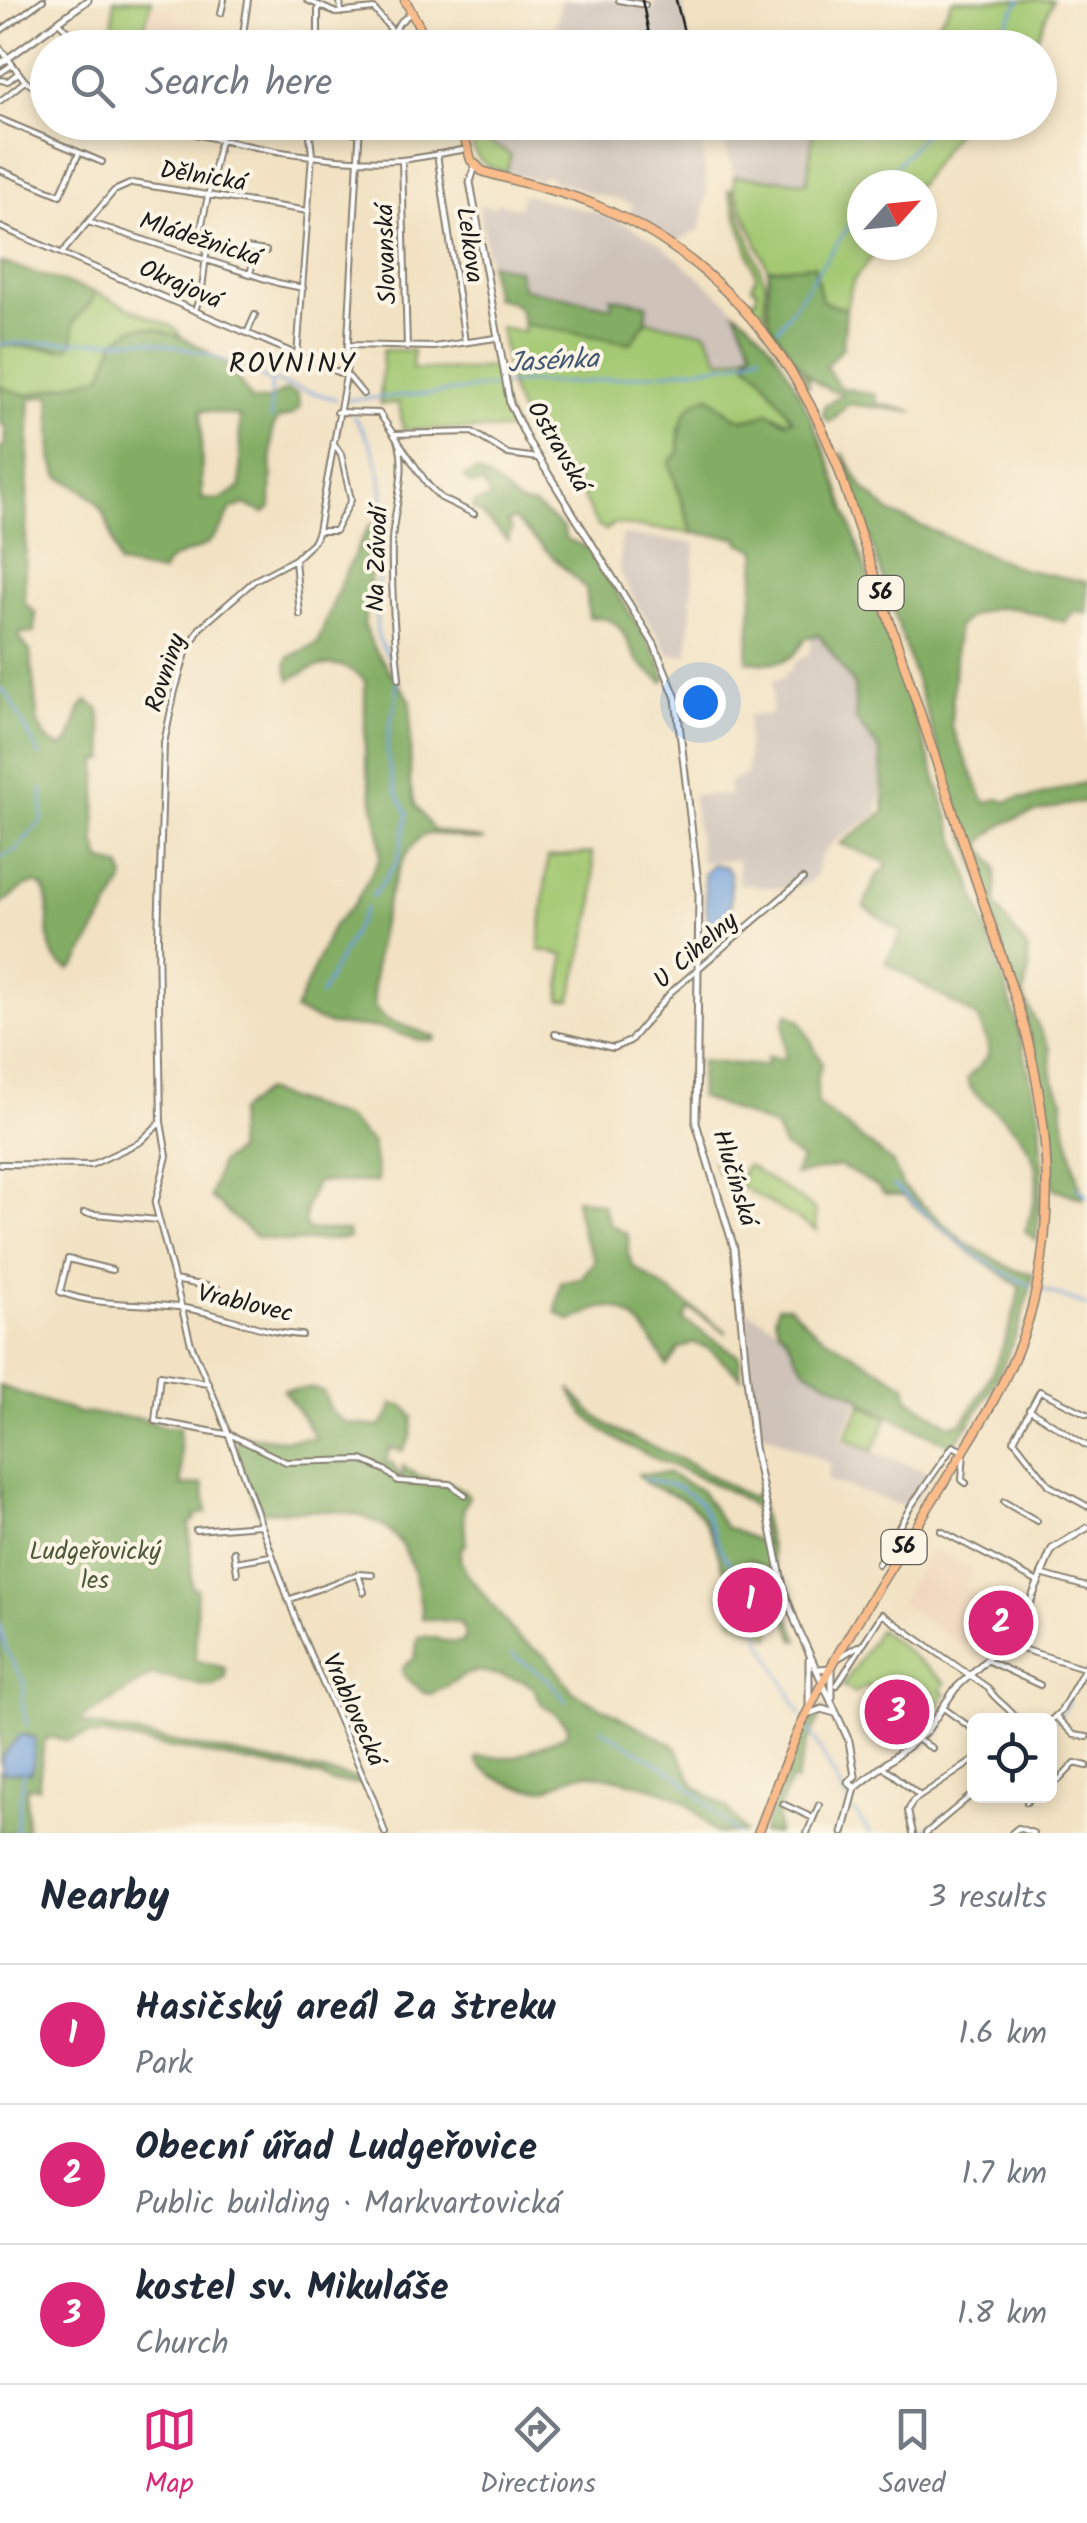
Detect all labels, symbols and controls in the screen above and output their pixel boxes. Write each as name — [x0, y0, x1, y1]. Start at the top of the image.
search box — [30, 30, 1057, 140]
text: Search here — [145, 55, 332, 115]
icon: search — [65, 58, 120, 113]
street label: Dělnická — [157, 150, 251, 204]
north arrow — [847, 170, 937, 260]
street label: Mládežnická — [134, 201, 268, 279]
street label: Slovanská — [365, 201, 409, 305]
street label: Lelkova — [444, 204, 494, 286]
street label: Okrajová — [132, 249, 230, 322]
water label: Jasénka — [506, 337, 602, 387]
district label: ROVNINY — [229, 342, 357, 387]
street label: Ostravská — [516, 394, 602, 502]
street label: Na Závodí — [356, 501, 400, 613]
road number: 56 — [858, 576, 904, 610]
street label: Rovniny — [134, 628, 198, 718]
your location — [675, 677, 726, 728]
street label: U Cihelny — [644, 902, 748, 999]
street label: Hlučínská — [700, 1125, 768, 1234]
street label: Vrablovec — [193, 1274, 297, 1334]
road number: 56 — [882, 1530, 926, 1564]
park label: Ludgeřovický les — [29, 1532, 162, 1601]
pin: 1 — [718, 1562, 782, 1638]
pin: 2 — [968, 1586, 1034, 1660]
street label: Vrablovecká — [310, 1647, 397, 1775]
pin: 3 — [864, 1674, 930, 1750]
map controls — [967, 1713, 1057, 1803]
button: locate — [967, 1713, 1057, 1803]
text: Nearby — [40, 1865, 169, 1932]
text: 3 results — [928, 1873, 1047, 1924]
text: Hasičský areál Za štreku — [135, 1979, 555, 2039]
text: 1 — [68, 2009, 77, 2060]
text: 1.6 km — [958, 2009, 1047, 2060]
text: Park — [135, 2039, 193, 2090]
text: Obecní úřad Ludgeřovice — [135, 2119, 537, 2179]
text: 2 — [63, 2149, 82, 2200]
text: 1.7 km — [961, 2149, 1047, 2200]
text: Public building · Markvartovická — [135, 2179, 561, 2230]
text: kostel sv. Mikuláše — [135, 2259, 449, 2319]
text: 3 — [64, 2289, 81, 2340]
text: 1.8 km — [957, 2289, 1047, 2340]
text: Church — [135, 2319, 229, 2370]
tab: Map — [142, 2402, 197, 2507]
tab: Directions — [480, 2402, 596, 2507]
tab: Saved — [879, 2402, 945, 2507]

